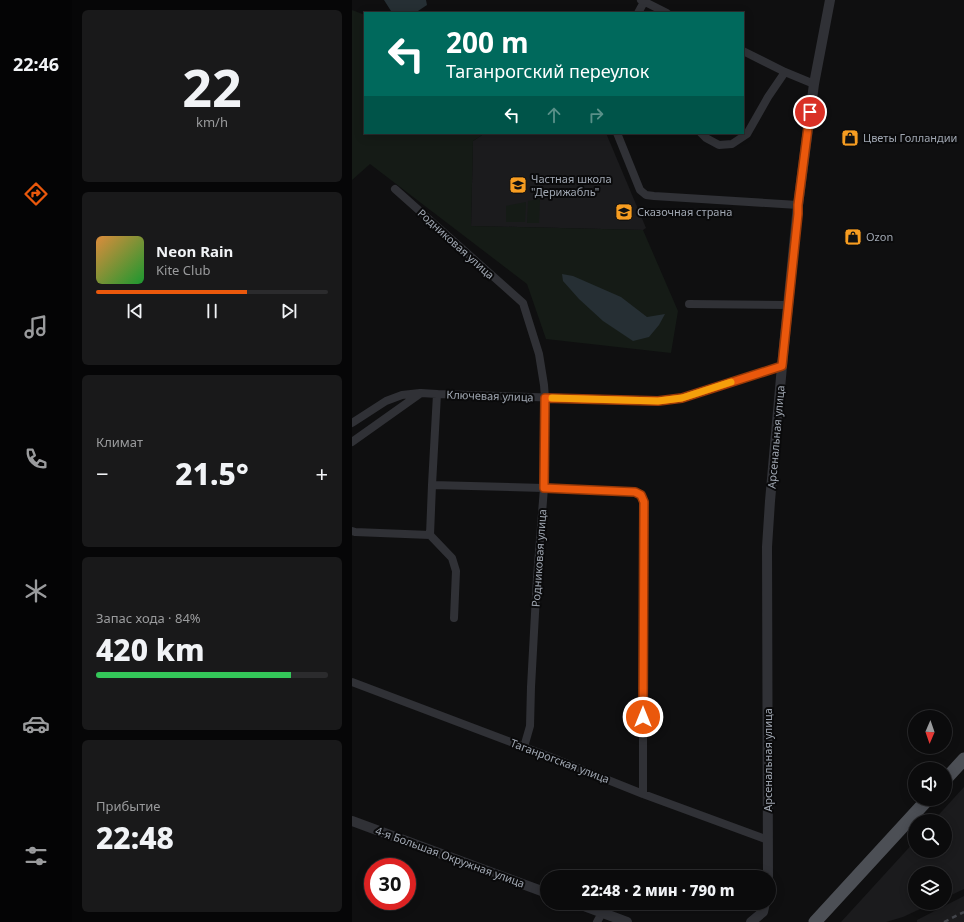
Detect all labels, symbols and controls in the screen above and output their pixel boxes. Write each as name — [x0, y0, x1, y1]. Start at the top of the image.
text: 200 m — [446, 23, 529, 61]
icon: left — [380, 28, 432, 80]
text: 22 — [182, 51, 242, 122]
text: 22:46 — [13, 52, 59, 76]
text: Таганрогский переулок — [446, 59, 649, 83]
pin — [793, 95, 827, 129]
icon: arrive — [799, 101, 821, 123]
icon: left — [501, 104, 523, 126]
icon: ahead — [543, 104, 565, 126]
icon: right — [585, 104, 607, 126]
text: km/h — [196, 113, 228, 131]
shop icon: Цветы Голландии — [840, 128, 860, 148]
place label: Цветы Голландии — [863, 130, 957, 145]
place label: Частная школа "Дерижабль" — [531, 171, 612, 199]
school or university icon: Частная школа "Дерижабль" — [508, 175, 528, 195]
icon: directions — [22, 180, 50, 208]
school or university icon: Сказочная страна — [614, 202, 634, 222]
place label: Сказочная страна — [637, 204, 732, 219]
street label: Родниковая улица — [415, 205, 498, 282]
shop icon: Ozon — [843, 227, 863, 247]
place label: Ozon — [866, 229, 893, 244]
text: Neon Rain — [156, 241, 233, 261]
text: Kite Club — [156, 261, 210, 279]
icon: previous — [124, 300, 146, 322]
icon: pause — [201, 300, 223, 322]
icon: next — [278, 300, 300, 322]
icon: music — [22, 313, 50, 341]
street label: Арсенальная улица — [764, 385, 787, 489]
street label: Ключевая улица — [446, 386, 534, 405]
text: Климат — [96, 433, 143, 451]
icon: phone — [22, 445, 50, 473]
text: 21.5° — [175, 453, 249, 494]
text: − — [96, 458, 109, 488]
text: + — [315, 458, 328, 488]
street label: Родниковая улица — [528, 509, 549, 607]
icon: climate — [22, 577, 50, 605]
text: Запас хода · 84% — [96, 609, 201, 627]
text: 420 km — [96, 629, 205, 670]
position arrow — [622, 696, 664, 738]
street label: Арсенальная улица — [760, 708, 775, 812]
icon: car — [22, 710, 50, 738]
north arrow — [908, 710, 952, 754]
map controls — [908, 710, 952, 910]
street label: Таганрогская улица — [508, 735, 612, 786]
button: sound — [908, 762, 952, 806]
text: Прибытие — [96, 797, 160, 815]
button: search — [908, 814, 952, 858]
text: 22:48 — [96, 817, 174, 858]
street label: 4-я Большая Окружная улица — [374, 823, 527, 891]
icon: filters — [22, 842, 50, 870]
speed limit sign: 30 — [364, 858, 416, 910]
button: layers — [908, 866, 952, 910]
text: 22:48 · 2 мин · 790 m — [581, 880, 735, 900]

